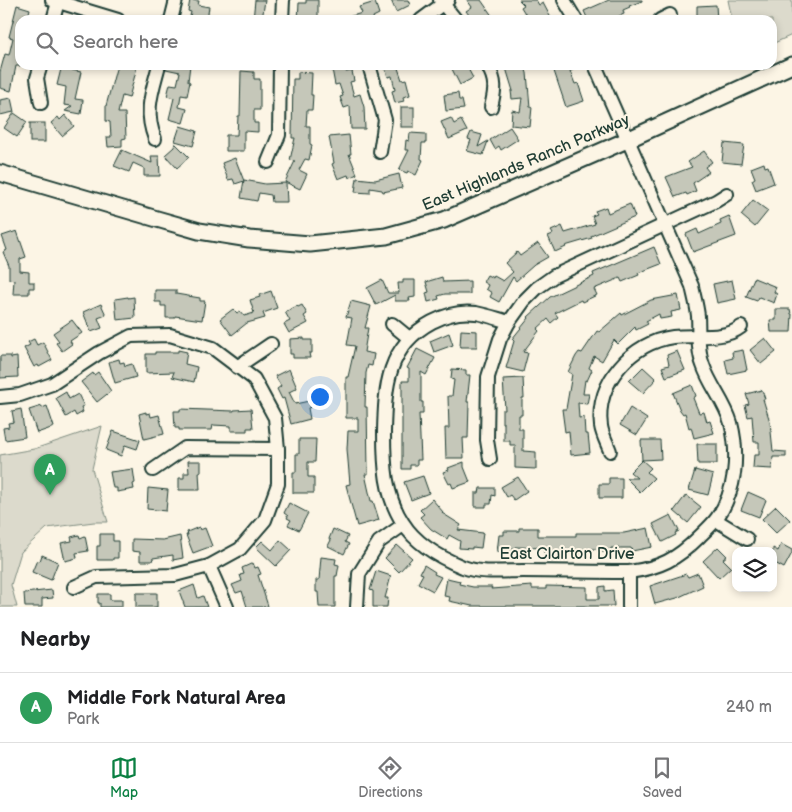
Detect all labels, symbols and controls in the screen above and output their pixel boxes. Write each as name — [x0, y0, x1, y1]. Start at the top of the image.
search box — [15, 15, 777, 70]
icon: search — [33, 29, 61, 57]
text: Search here — [73, 31, 178, 54]
street label: East Highlands Ranch Parkway — [419, 110, 633, 215]
your location — [307, 384, 333, 410]
pin: A — [34, 454, 66, 495]
street label: East Clairton Drive — [500, 545, 635, 564]
map controls — [732, 547, 777, 592]
button: layers — [732, 547, 777, 592]
text: Nearby — [20, 627, 90, 652]
text: Middle Fork Natural Area — [67, 687, 286, 710]
text: A — [31, 698, 41, 717]
text: 240 m — [726, 698, 772, 717]
text: Park — [67, 710, 99, 729]
tab: Map — [110, 754, 138, 801]
tab: Directions — [358, 754, 423, 801]
tab: Saved — [643, 754, 682, 801]

